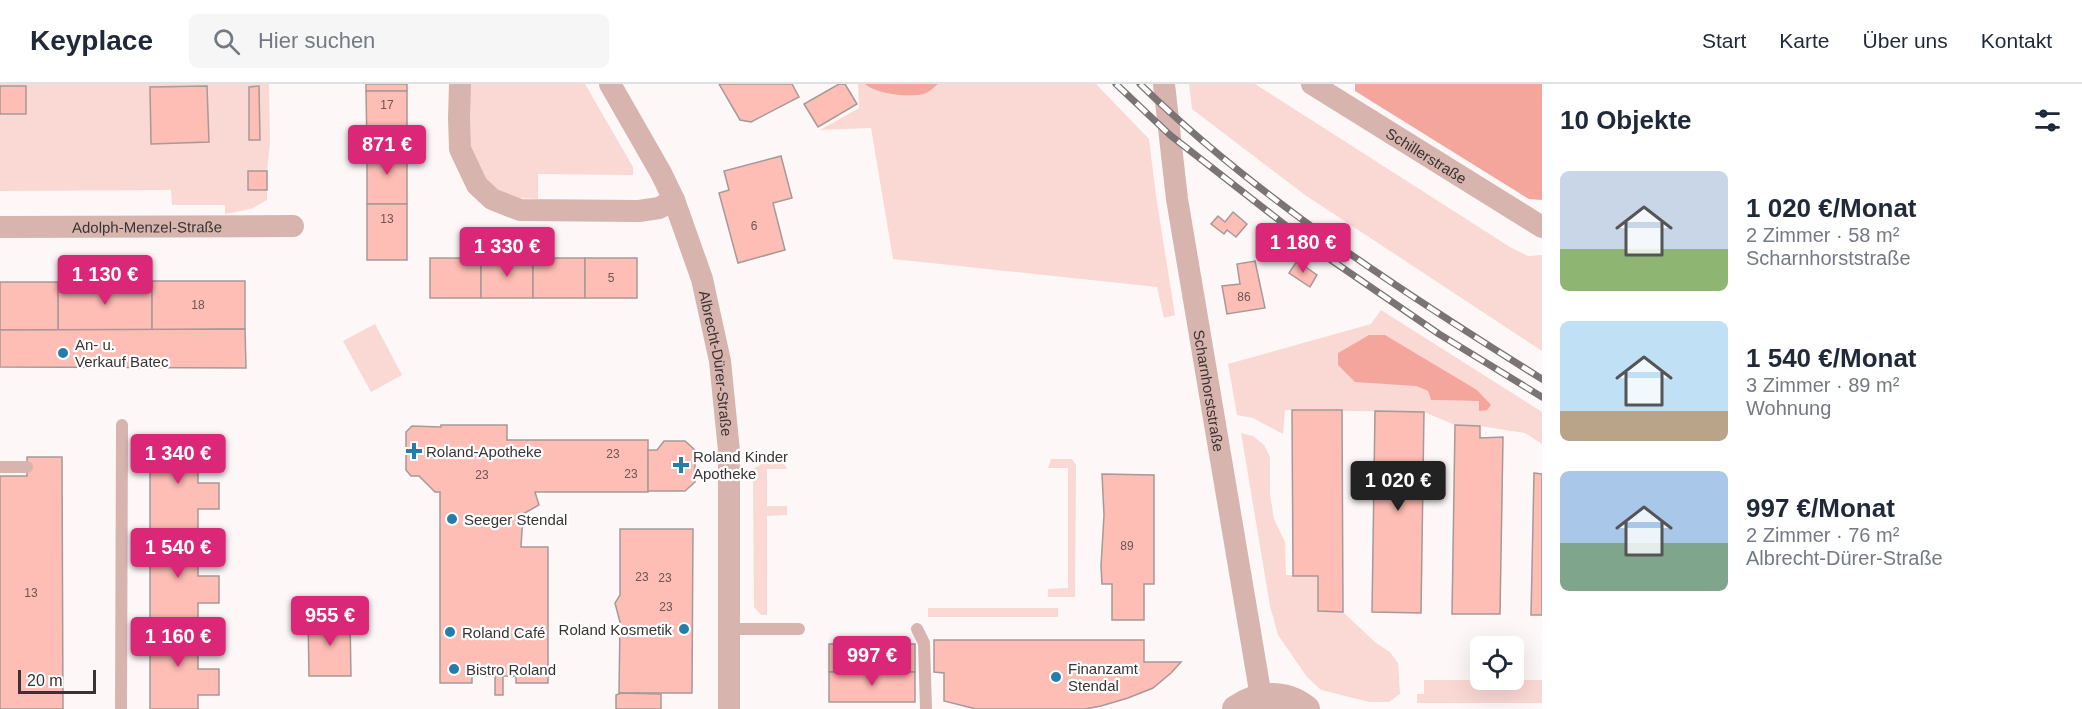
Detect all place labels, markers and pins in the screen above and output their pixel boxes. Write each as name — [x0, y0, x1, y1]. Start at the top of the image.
pin: 871 € — [345, 125, 429, 176]
pin: 1 180 € — [1248, 223, 1358, 274]
pin: 1 330 € — [452, 227, 562, 278]
pin: 1 130 € — [50, 255, 160, 306]
place label: An- u. Verkauf Batec — [75, 336, 169, 370]
marker: An- u. Verkauf Batec — [56, 346, 70, 360]
pin: 1 340 € — [123, 434, 233, 485]
place label: Roland-Apotheke — [426, 443, 542, 460]
marker: Roland-Apotheke — [407, 444, 421, 458]
place label: Roland Kinder Apotheke — [693, 448, 788, 482]
marker: Roland Kinder Apotheke — [674, 458, 688, 472]
pin: 1 020 € — [1343, 461, 1453, 512]
place label: Seeger Stendal — [464, 511, 567, 528]
marker: Seeger Stendal — [445, 512, 459, 526]
pin: 1 540 € — [123, 528, 233, 579]
pin: 955 € — [288, 596, 372, 647]
pin: 1 160 € — [123, 617, 233, 668]
place label: Roland Kosmetik — [559, 621, 672, 638]
marker: Roland Kosmetik — [677, 622, 691, 636]
place label: Roland Café — [462, 624, 545, 641]
marker: Roland Café — [443, 625, 457, 639]
pin: 997 € — [830, 636, 914, 687]
place label: Finanzamt Stendal — [1068, 660, 1139, 694]
place label: Bistro Roland — [466, 661, 556, 678]
marker: Bistro Roland — [447, 662, 461, 676]
marker: Finanzamt Stendal — [1049, 670, 1063, 684]

